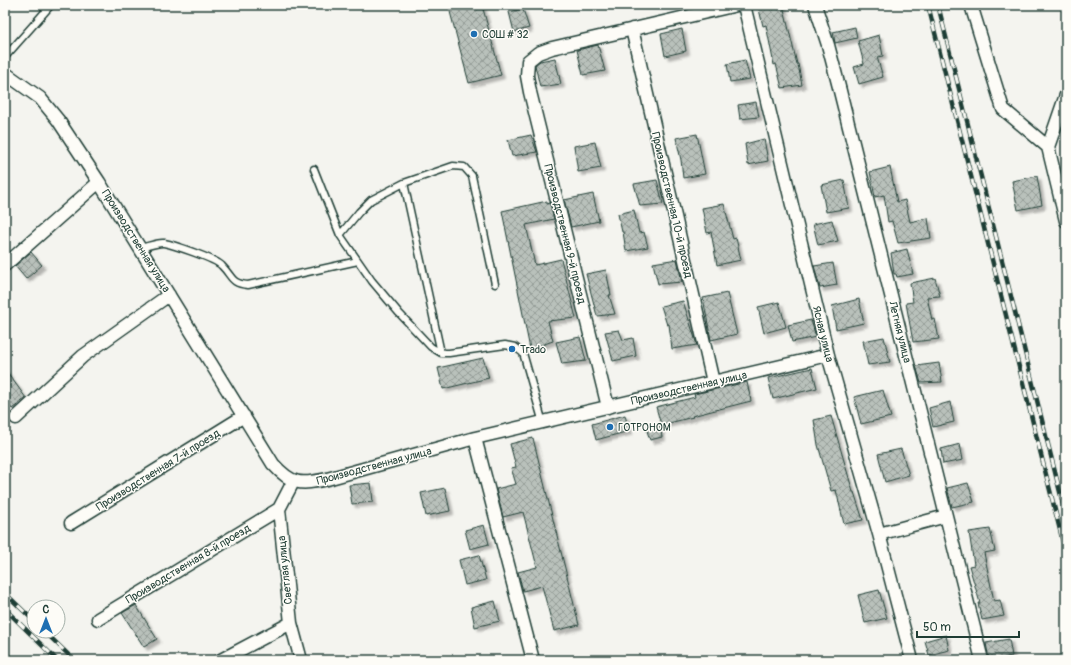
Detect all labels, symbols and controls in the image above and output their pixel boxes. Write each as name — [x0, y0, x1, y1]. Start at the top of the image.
place label: СОШ # 32 — [482, 28, 529, 41]
marker: СОШ # 32 — [469, 29, 479, 39]
street label: Производственная 10-й проезд — [649, 131, 695, 280]
street label: Производственная 9-й проезд — [541, 163, 589, 305]
street label: Производственная улица — [99, 187, 173, 295]
street label: Летняя улица — [886, 299, 914, 364]
street label: Ясная улица — [810, 305, 836, 363]
place label: Trado — [520, 343, 546, 356]
marker: Trado — [507, 344, 517, 354]
street label: Производственная улица — [630, 368, 748, 408]
place label: ГОТРОНОМ — [618, 421, 671, 434]
marker: ГОТРОНОМ — [605, 422, 615, 432]
street label: Производственная 7-й проезд — [94, 426, 223, 514]
street label: Производственная улица — [315, 444, 433, 488]
street label: Производственная 8-й проезд — [123, 521, 253, 606]
street label: Светлая улица — [275, 535, 295, 605]
north arrow — [26, 599, 66, 639]
text: С — [43, 603, 50, 616]
scale bar — [917, 613, 1019, 639]
text: 50 m — [923, 620, 951, 635]

